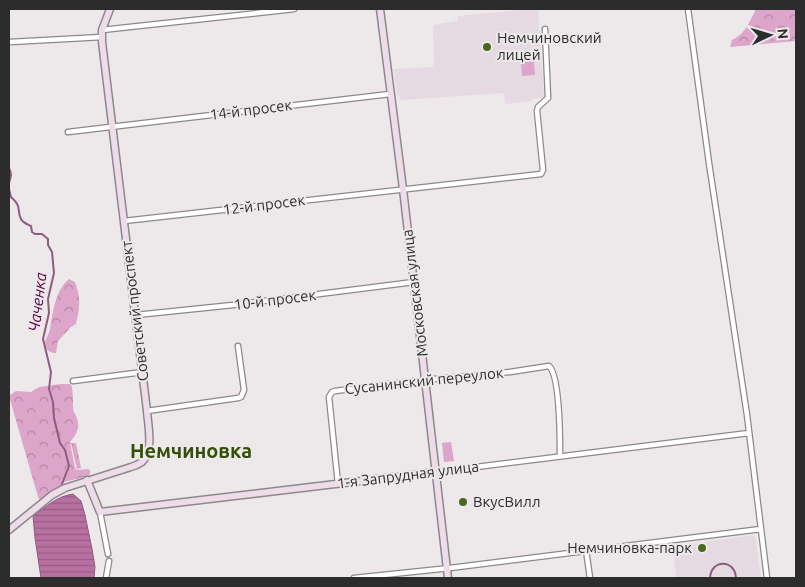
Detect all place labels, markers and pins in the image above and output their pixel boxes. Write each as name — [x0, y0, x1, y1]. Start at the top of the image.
place label: Немчиновский лицей — [497, 29, 602, 63]
marker: Немчиновский лицей — [481, 41, 493, 53]
place label: ВкусВилл — [473, 493, 540, 510]
marker: ВкусВилл — [457, 496, 469, 508]
place label: Немчиновка-парк — [567, 539, 692, 556]
marker: Немчиновка-парк — [696, 542, 708, 554]

